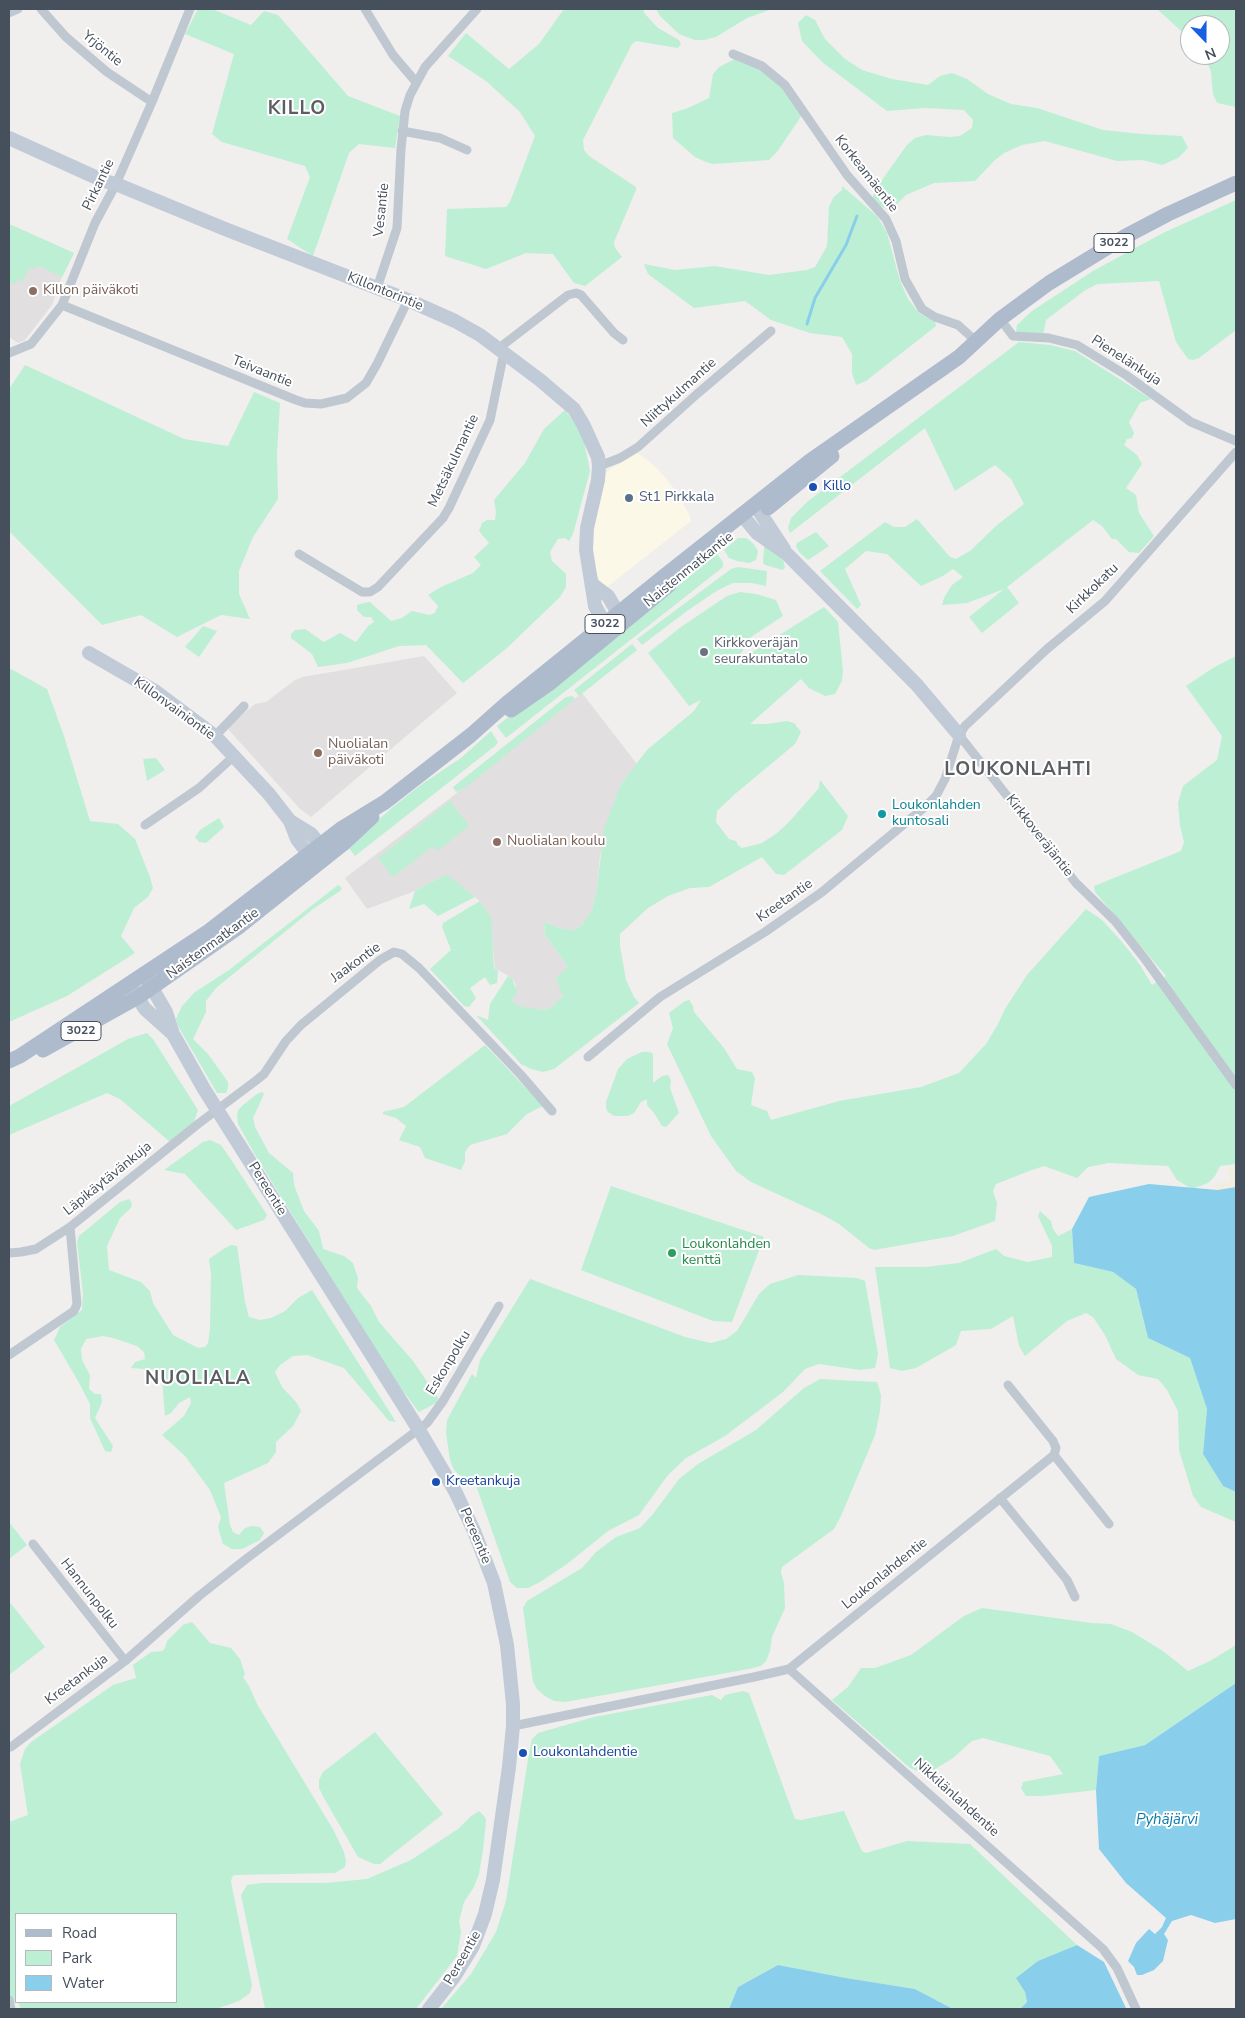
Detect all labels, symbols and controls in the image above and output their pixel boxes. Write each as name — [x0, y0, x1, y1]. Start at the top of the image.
north arrow — [1180, 15, 1230, 65]
street label: Yrjöntie — [78, 28, 126, 70]
text: N — [1202, 43, 1219, 64]
district label: KILLO — [267, 98, 327, 120]
street label: Korkeamäentie — [831, 132, 901, 216]
street label: Pirkantie — [79, 157, 119, 213]
street label: Vesantie — [371, 182, 393, 238]
road number: 3022 — [1094, 234, 1134, 252]
street label: Killontorintie — [345, 269, 425, 315]
place label: Killon päiväkoti — [43, 283, 139, 299]
marker: Killon päiväkoti — [27, 285, 39, 297]
street label: Pienelänkuja — [1088, 332, 1164, 390]
street label: Teivaantie — [229, 352, 295, 392]
street label: Niittykulmantie — [638, 355, 720, 431]
street label: Metsäkulmantie — [425, 412, 483, 510]
place label: Killo — [823, 479, 851, 495]
marker: Killo — [807, 481, 819, 493]
place label: St1 Pirkkala — [639, 490, 715, 506]
marker: St1 Pirkkala — [623, 492, 635, 504]
street label: Naistenmatkantie — [641, 529, 737, 611]
street label: Kirkkokatu — [1064, 560, 1122, 618]
road number: 3022 — [585, 614, 625, 634]
place label: Kirkkoveräjän seurakuntatalo — [714, 636, 808, 669]
marker: Kirkkoveräjän seurakuntatalo — [698, 646, 710, 658]
street label: Killonvainiontie — [130, 674, 218, 744]
place label: Nuolialan päiväkoti — [328, 737, 388, 770]
marker: Nuolialan päiväkoti — [312, 747, 324, 759]
district label: LOUKONLAHTI — [943, 759, 1093, 781]
street label: Kirkkoveräjäntie — [1002, 792, 1076, 880]
place label: Loukonlahden kuntosali — [892, 798, 981, 830]
marker: Loukonlahden kuntosali — [876, 808, 888, 820]
place label: Nuolialan koulu — [507, 834, 605, 850]
marker: Nuolialan koulu — [491, 836, 503, 848]
street label: Kreetantie — [754, 876, 816, 926]
street label: Naistenmatkantie — [164, 905, 262, 983]
street label: Jaakontie — [328, 939, 384, 987]
road number: 3022 — [61, 1021, 101, 1040]
street label: Läpikäytävänkuja — [61, 1138, 155, 1220]
street label: Pereentie — [244, 1159, 290, 1219]
place label: Loukonlahden kenttä — [682, 1237, 771, 1270]
marker: Loukonlahden kenttä — [666, 1247, 678, 1259]
street label: Eskonpolku — [423, 1328, 475, 1398]
district label: NUOLIALA — [144, 1368, 252, 1390]
place label: Kreetankuja — [446, 1474, 520, 1490]
marker: Kreetankuja — [430, 1476, 442, 1488]
street label: Pereentie — [456, 1505, 494, 1567]
street label: Loukonlahdentie — [839, 1535, 931, 1613]
street label: Hannunpolku — [56, 1555, 122, 1633]
street label: Kreetankuja — [42, 1651, 112, 1709]
place label: Loukonlahdentie — [533, 1745, 637, 1761]
marker: Loukonlahdentie — [517, 1747, 529, 1759]
street label: Nikkilänlahdentie — [910, 1755, 1002, 1841]
water label: Pyhäjärvi — [1136, 1811, 1198, 1829]
legend — [15, 1913, 178, 2003]
text: Road — [62, 1923, 97, 1943]
street label: Pereentie — [441, 1928, 485, 1988]
text: Park — [62, 1948, 92, 1968]
text: Water — [62, 1973, 104, 1993]

